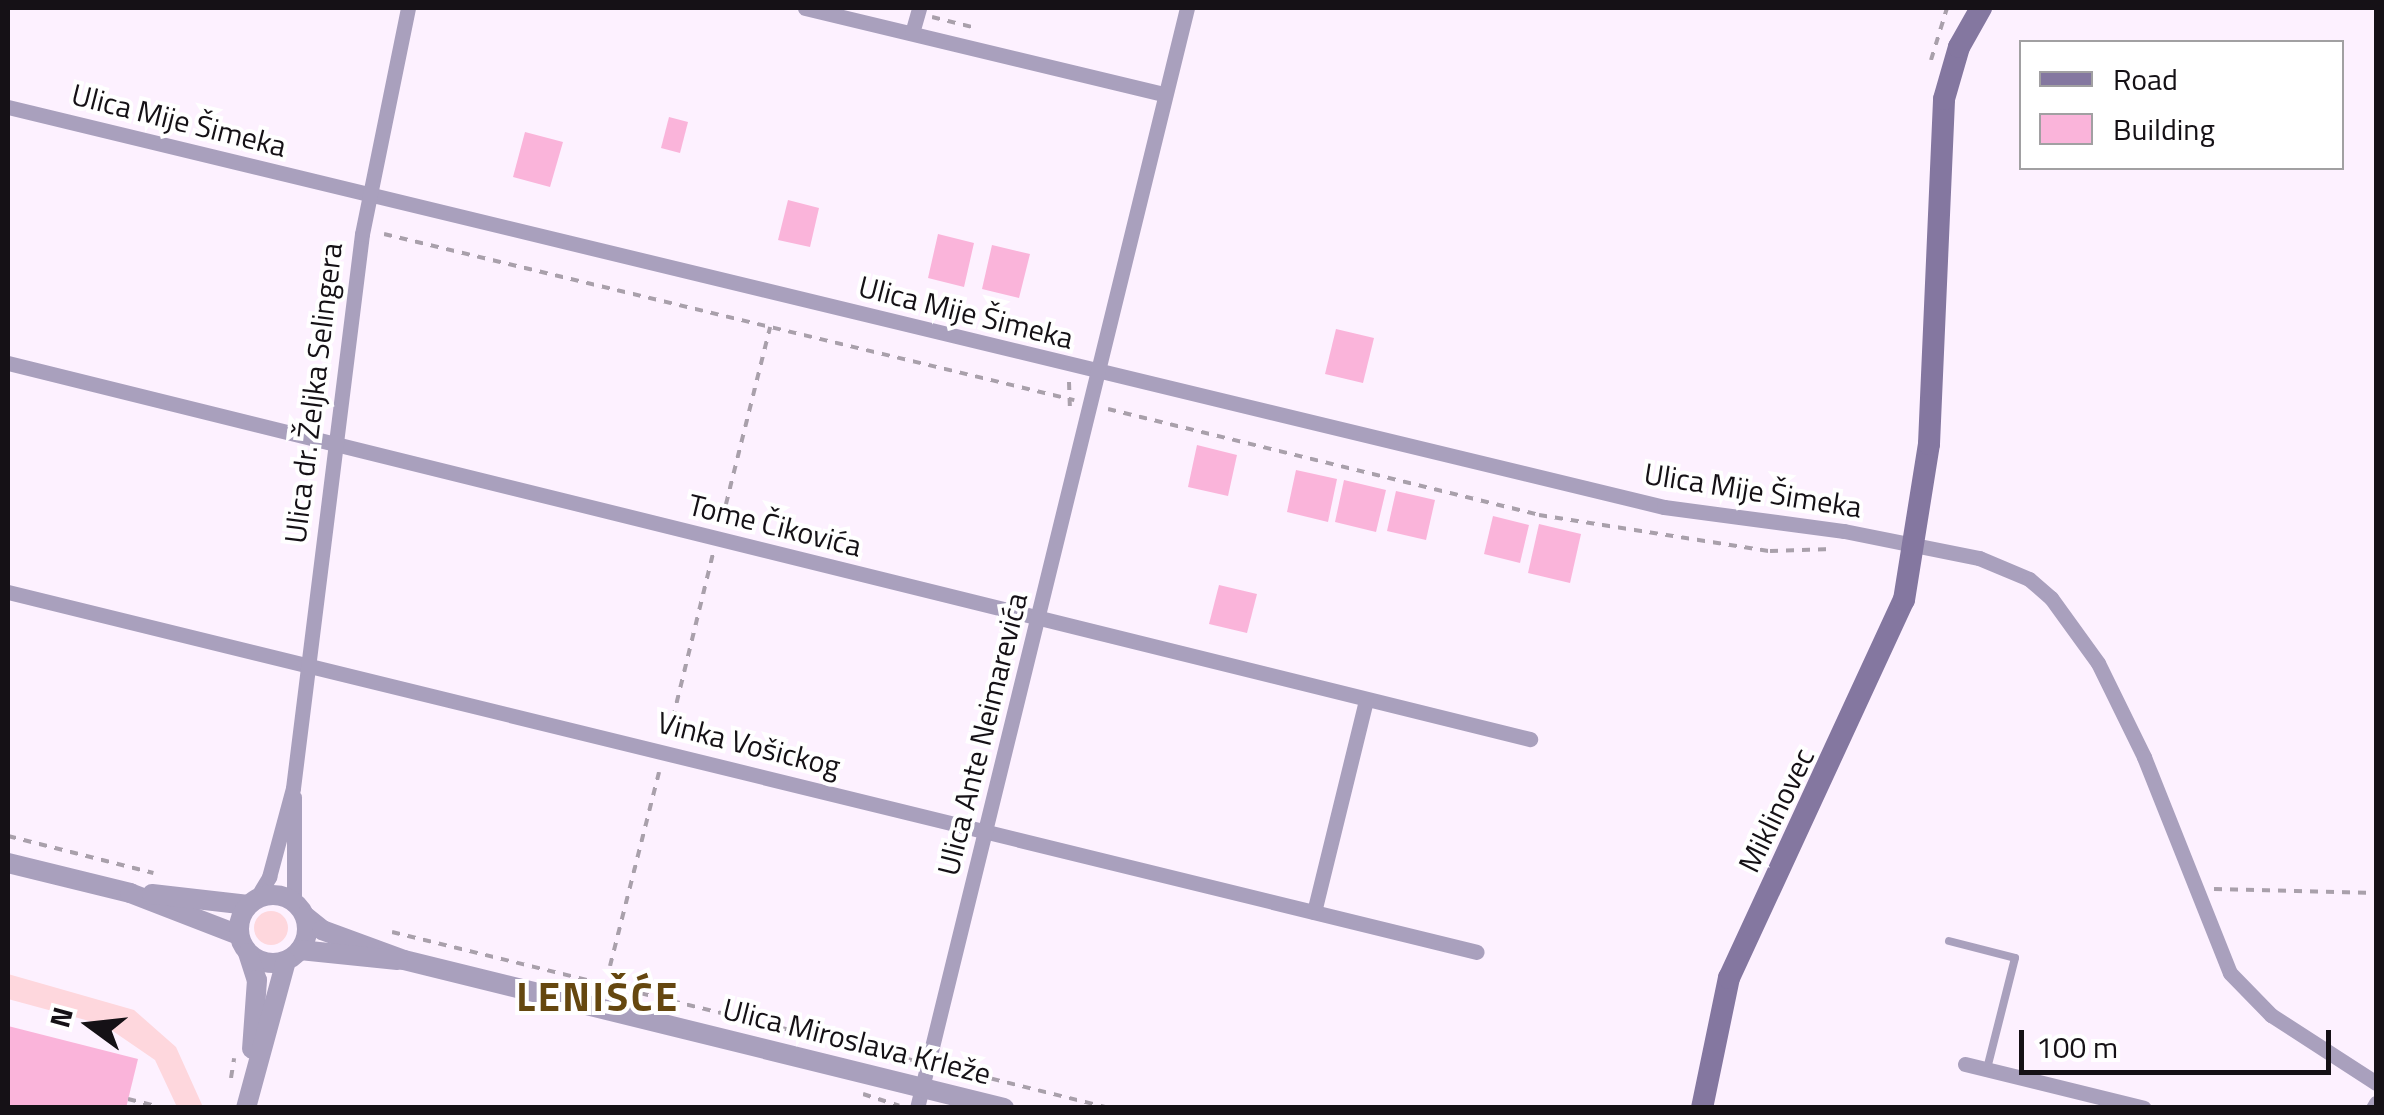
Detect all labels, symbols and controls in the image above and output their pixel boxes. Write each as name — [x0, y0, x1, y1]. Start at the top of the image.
legend — [2019, 40, 2344, 170]
text: Road — [2113, 56, 2178, 102]
street label: Ulica Mije Šimeka — [68, 76, 290, 164]
text: Building — [2113, 106, 2215, 152]
street label: Ulica dr. Željka Selingera — [277, 241, 349, 545]
street label: Ulica Mije Šimeka — [855, 268, 1077, 356]
street label: Ulica Mije Šimeka — [1642, 455, 1864, 525]
street label: Tome Čikovića — [685, 486, 865, 564]
street label: Ulica Ante Neimarevića — [929, 589, 1035, 879]
street label: Vinka Vošickog — [654, 704, 844, 784]
street label: Miklinovec — [1731, 742, 1821, 878]
district label: LENIŠĆE — [516, 973, 680, 1021]
north arrow — [40, 975, 140, 1075]
street label: Ulica Miroslava Krleže — [719, 990, 995, 1092]
text: N — [37, 1002, 84, 1032]
scale bar — [2024, 1010, 2336, 1072]
text: 100 m — [2036, 1024, 2118, 1070]

